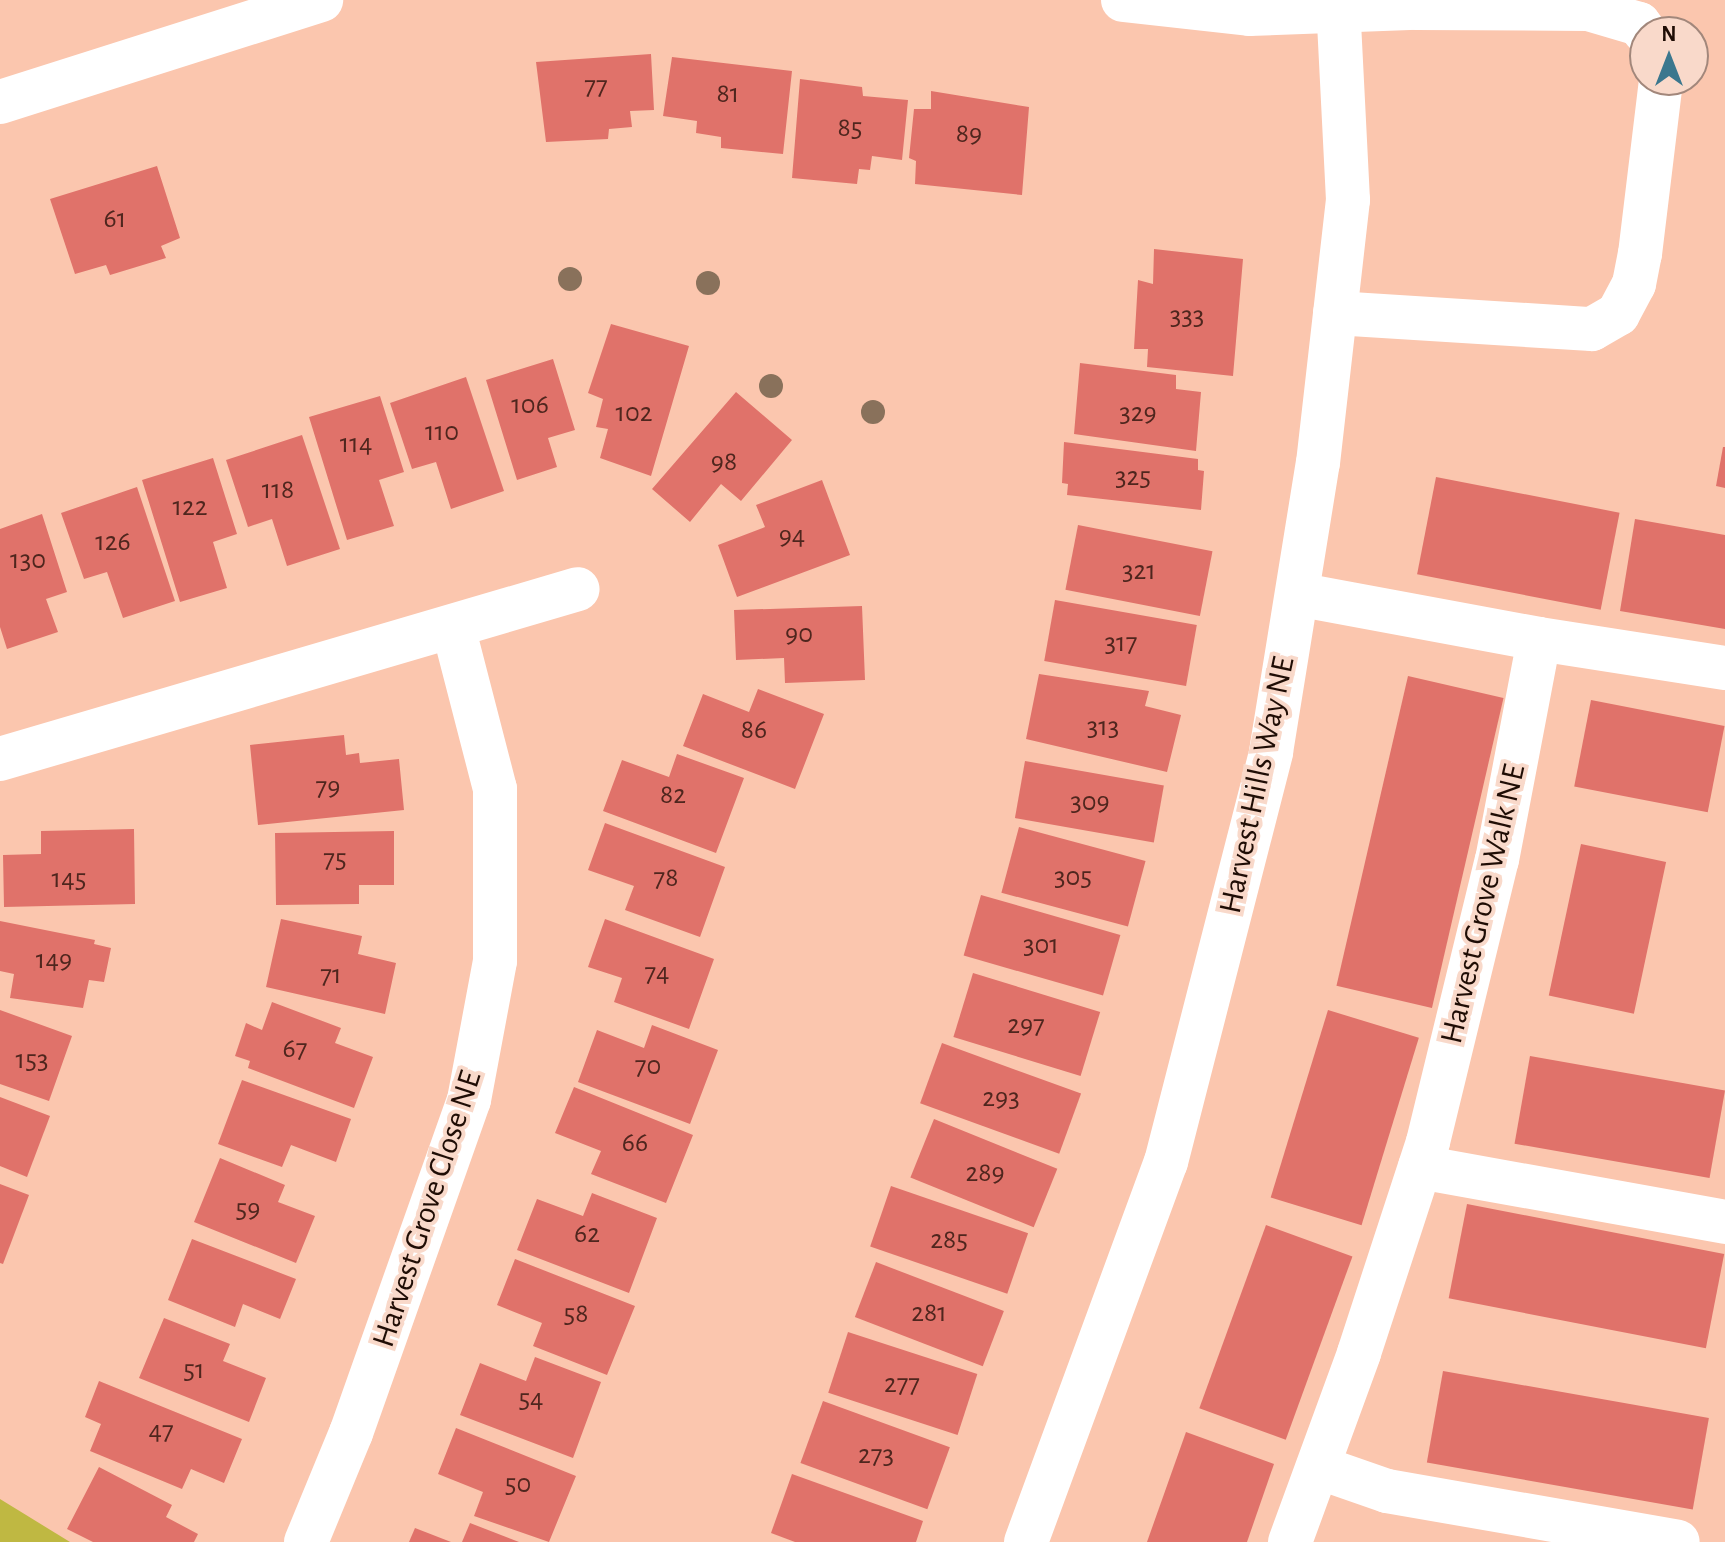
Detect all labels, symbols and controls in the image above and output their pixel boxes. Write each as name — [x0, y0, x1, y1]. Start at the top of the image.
north arrow — [1629, 16, 1709, 96]
text: N — [1661, 23, 1677, 45]
house number: 77 — [584, 69, 608, 103]
house number: 81 — [717, 77, 739, 111]
house number: 85 — [838, 111, 862, 145]
house number: 89 — [956, 117, 982, 151]
house number: 61 — [104, 202, 126, 236]
house number: 333 — [1170, 299, 1204, 333]
house number: 106 — [511, 388, 549, 422]
house number: 102 — [615, 396, 653, 430]
house number: 329 — [1119, 396, 1157, 430]
house number: 110 — [425, 415, 459, 449]
house number: 114 — [340, 427, 372, 461]
house number: 98 — [711, 445, 737, 479]
house number: 325 — [1115, 460, 1151, 494]
house number: 118 — [262, 473, 294, 507]
house number: 122 — [172, 490, 208, 524]
house number: 94 — [779, 519, 805, 553]
house number: 126 — [95, 525, 131, 559]
house number: 130 — [10, 543, 46, 577]
house number: 321 — [1122, 554, 1156, 588]
house number: 90 — [785, 617, 813, 651]
house number: 317 — [1105, 626, 1137, 660]
street label: Harvest Hills Way NE — [1211, 653, 1303, 917]
house number: 313 — [1087, 710, 1119, 744]
house number: 86 — [741, 713, 767, 747]
street label: Harvest Grove Walk NE — [1432, 761, 1534, 1047]
house number: 79 — [316, 770, 340, 804]
house number: 82 — [660, 778, 686, 812]
house number: 309 — [1070, 785, 1110, 819]
house number: 75 — [323, 842, 347, 876]
house number: 305 — [1054, 860, 1092, 894]
house number: 78 — [654, 861, 678, 895]
house number: 145 — [52, 862, 86, 896]
house number: 301 — [1023, 928, 1059, 962]
house number: 149 — [36, 943, 72, 977]
house number: 74 — [644, 956, 670, 990]
house number: 71 — [320, 958, 342, 992]
house number: 297 — [1007, 1008, 1045, 1042]
house number: 67 — [283, 1032, 307, 1066]
house number: 153 — [16, 1043, 48, 1077]
house number: 70 — [635, 1049, 661, 1083]
street label: Harvest Grove Close NE — [364, 1066, 490, 1352]
house number: 293 — [982, 1081, 1020, 1115]
house number: 66 — [622, 1126, 648, 1160]
house number: 289 — [965, 1156, 1005, 1190]
house number: 59 — [236, 1192, 260, 1226]
house number: 62 — [574, 1217, 600, 1251]
house number: 285 — [930, 1223, 968, 1257]
house number: 281 — [911, 1296, 947, 1330]
house number: 58 — [564, 1297, 588, 1331]
house number: 51 — [183, 1353, 205, 1387]
house number: 277 — [884, 1367, 920, 1401]
house number: 54 — [518, 1382, 544, 1416]
house number: 47 — [148, 1414, 174, 1448]
house number: 273 — [858, 1438, 894, 1472]
house number: 50 — [505, 1467, 531, 1501]

